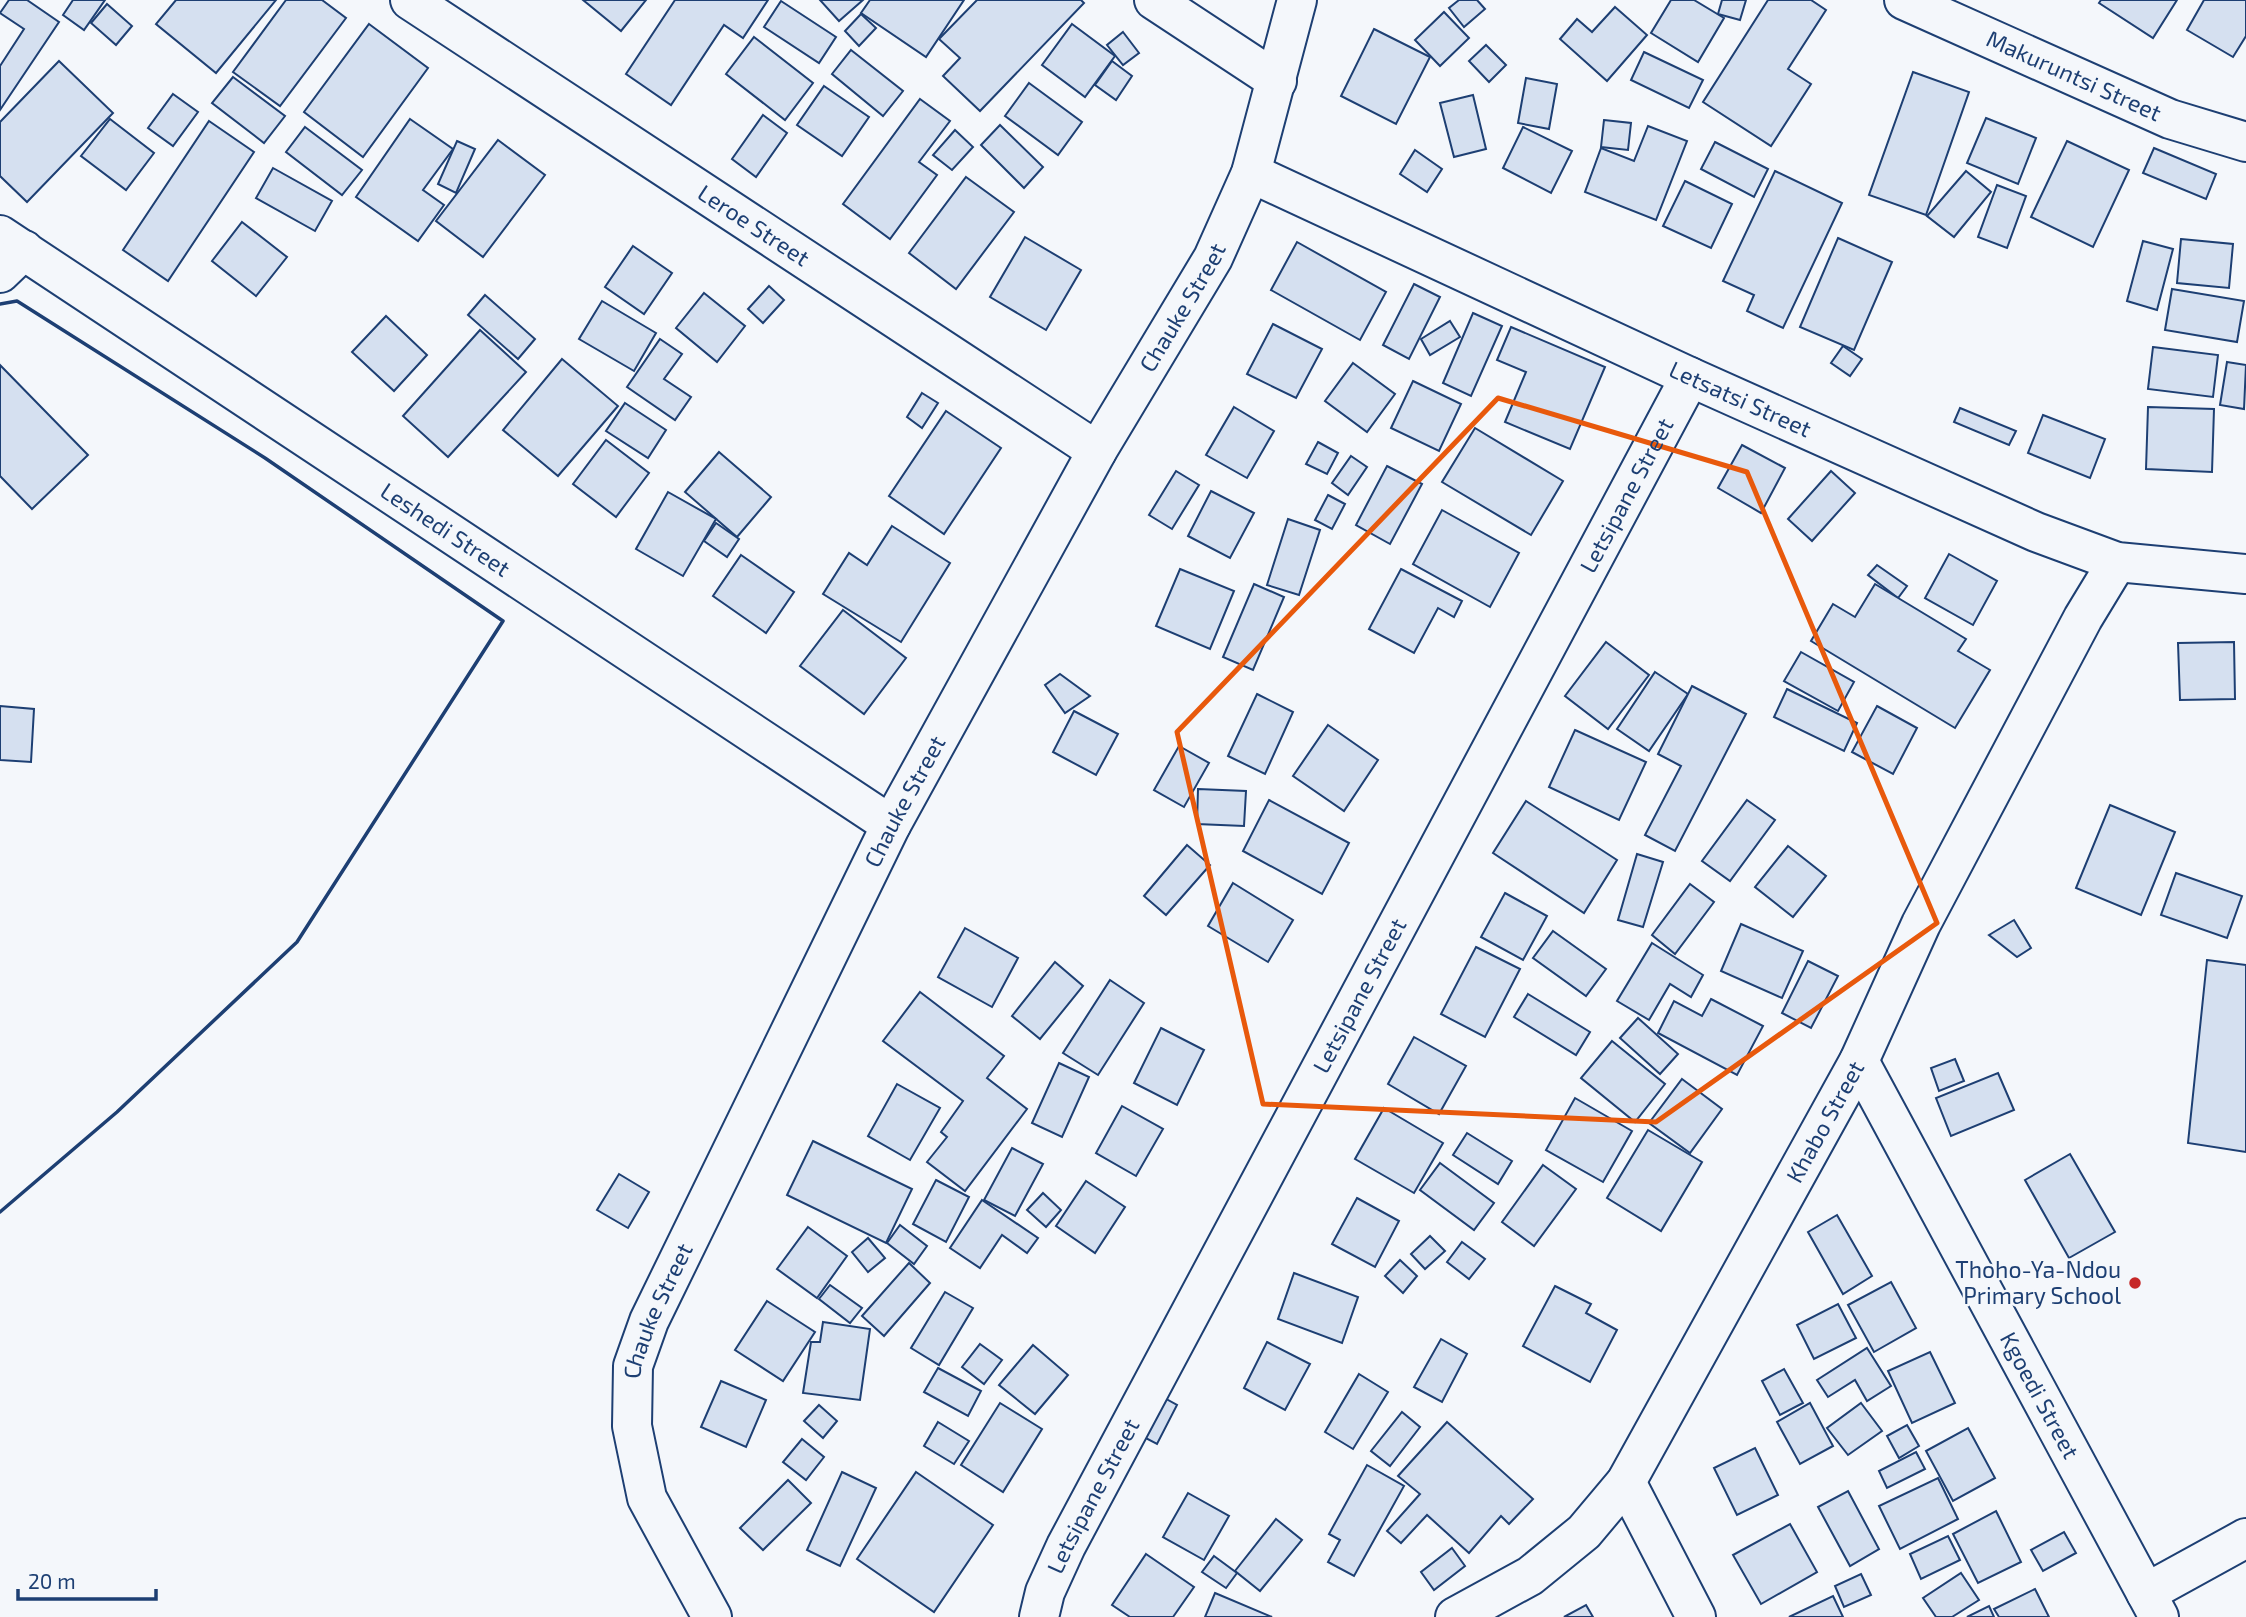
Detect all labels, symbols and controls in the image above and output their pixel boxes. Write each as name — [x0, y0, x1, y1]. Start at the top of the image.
street label: Makuruntsi Street — [1982, 24, 2166, 126]
street label: Leroe Street — [693, 178, 815, 272]
street label: Chauke Street — [1133, 238, 1231, 377]
street label: Letsatsi Street — [1665, 354, 1816, 443]
street label: Letsipane Street — [1573, 413, 1679, 577]
street label: Leshedi Street — [376, 476, 516, 582]
street label: Chauke Street — [858, 730, 951, 871]
street label: Letsipane Street — [1306, 913, 1412, 1077]
street label: Khabo Street — [1780, 1055, 1869, 1187]
street label: Chauke Street — [618, 1238, 698, 1379]
place label: Thoho-Ya-Ndou Primary School — [1955, 1255, 2121, 1309]
marker: Thoho-Ya-Ndou Primary School — [2127, 1275, 2143, 1291]
street label: Kgoedi Street — [1995, 1327, 2086, 1463]
street label: Letsipane Street — [1040, 1413, 1145, 1578]
scale bar — [18, 1558, 156, 1602]
text: 20 m — [28, 1568, 76, 1593]

